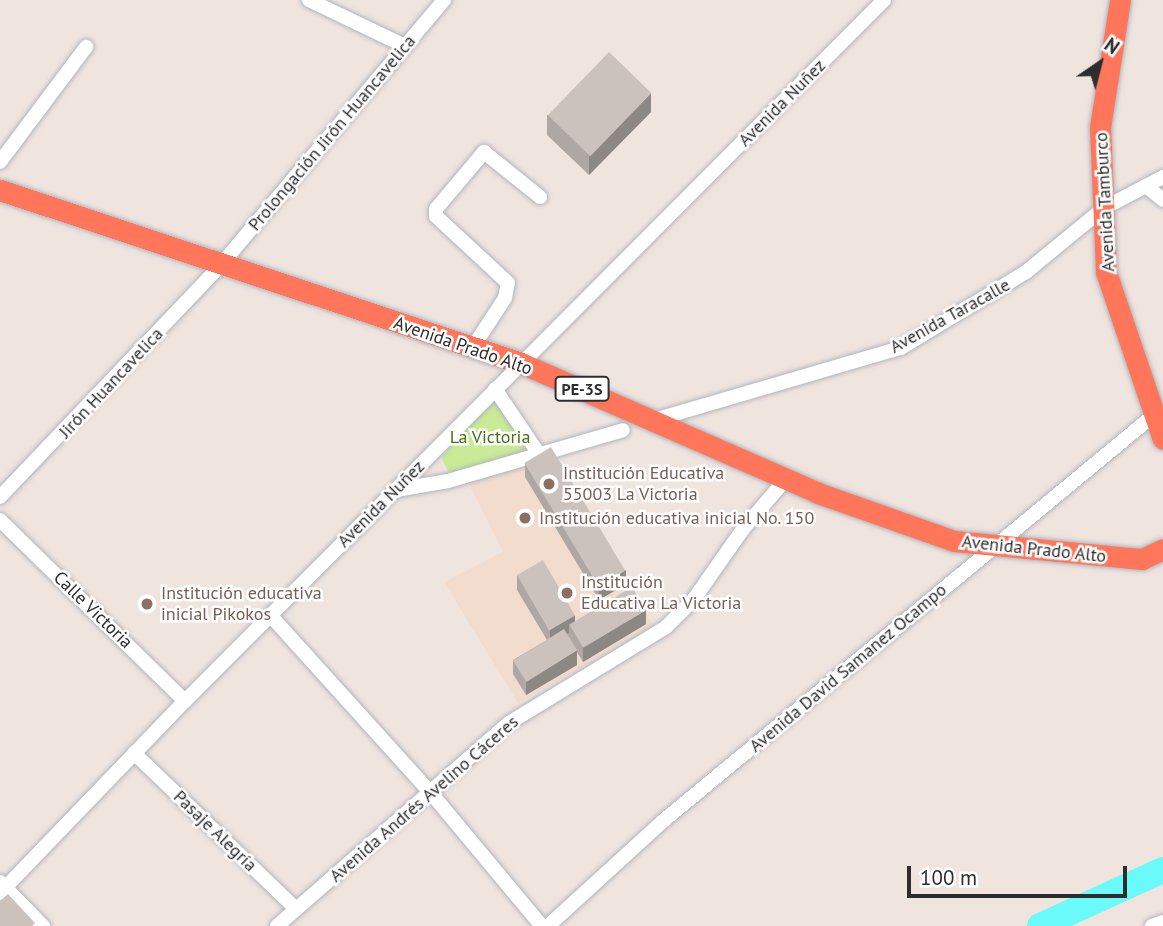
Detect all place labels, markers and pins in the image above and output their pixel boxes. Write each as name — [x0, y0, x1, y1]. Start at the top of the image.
place label: Institución Educativa 55003 La Victoria — [563, 463, 724, 505]
marker: Institución Educativa 55003 La Victoria — [541, 476, 557, 492]
place label: Institución educativa inicial No. 150 — [539, 507, 816, 529]
marker: Institución educativa inicial No. 150 — [517, 510, 533, 526]
place label: Institución Educativa La Victoria — [581, 572, 742, 614]
place label: Institución educativa inicial Pikokos — [161, 583, 322, 626]
marker: Institución Educativa La Victoria — [559, 585, 575, 601]
marker: Institución educativa inicial Pikokos — [139, 596, 155, 612]

